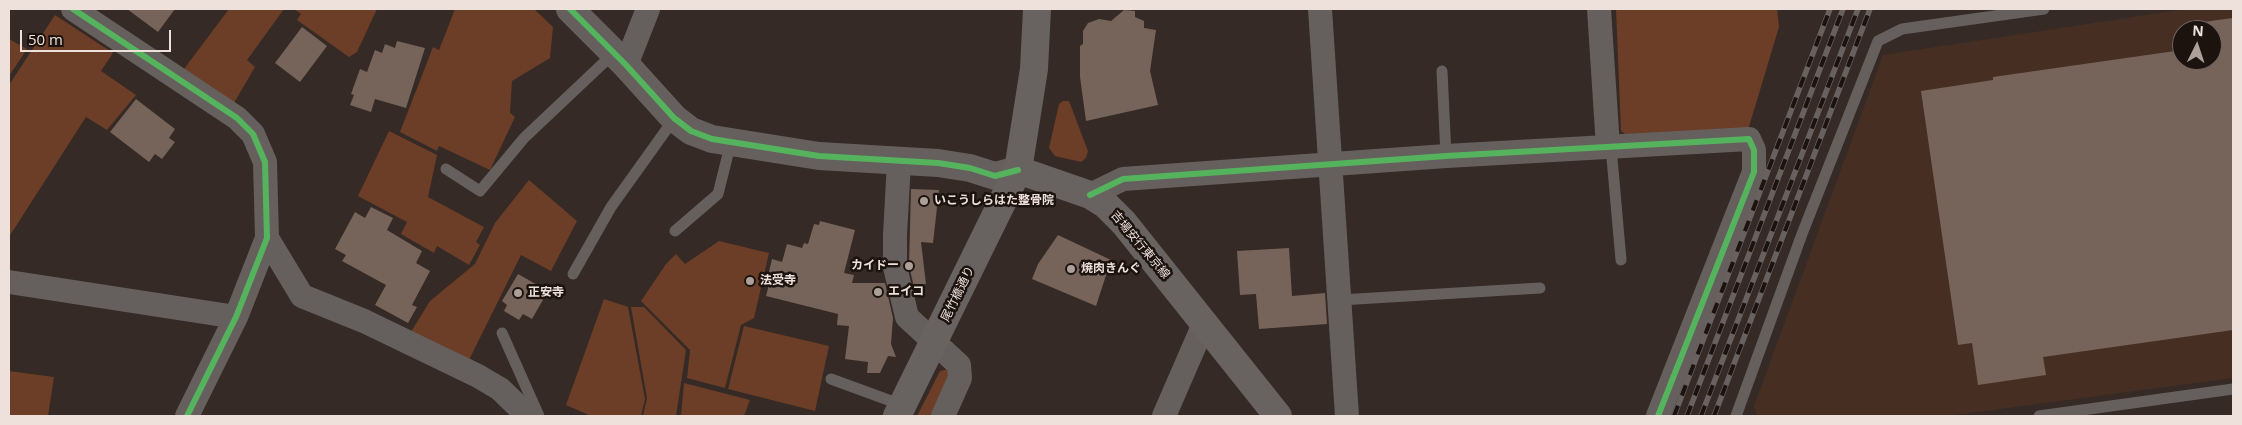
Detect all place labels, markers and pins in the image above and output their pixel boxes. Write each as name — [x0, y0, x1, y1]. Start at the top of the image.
place label: いこうしらはた整骨院 — [934, 194, 1054, 208]
marker: いこうしらはた整骨院 — [918, 195, 930, 207]
place label: カイドー — [851, 259, 899, 273]
marker: カイドー — [903, 260, 915, 272]
place label: 焼肉きんぐ — [1081, 262, 1141, 276]
marker: 焼肉きんぐ — [1065, 263, 1077, 275]
place label: 法受寺 — [760, 274, 796, 288]
marker: 法受寺 — [744, 275, 756, 287]
place label: エイコ — [888, 285, 924, 299]
place label: 正安寺 — [528, 286, 564, 300]
marker: エイコ — [872, 286, 884, 298]
marker: 正安寺 — [512, 287, 524, 299]

